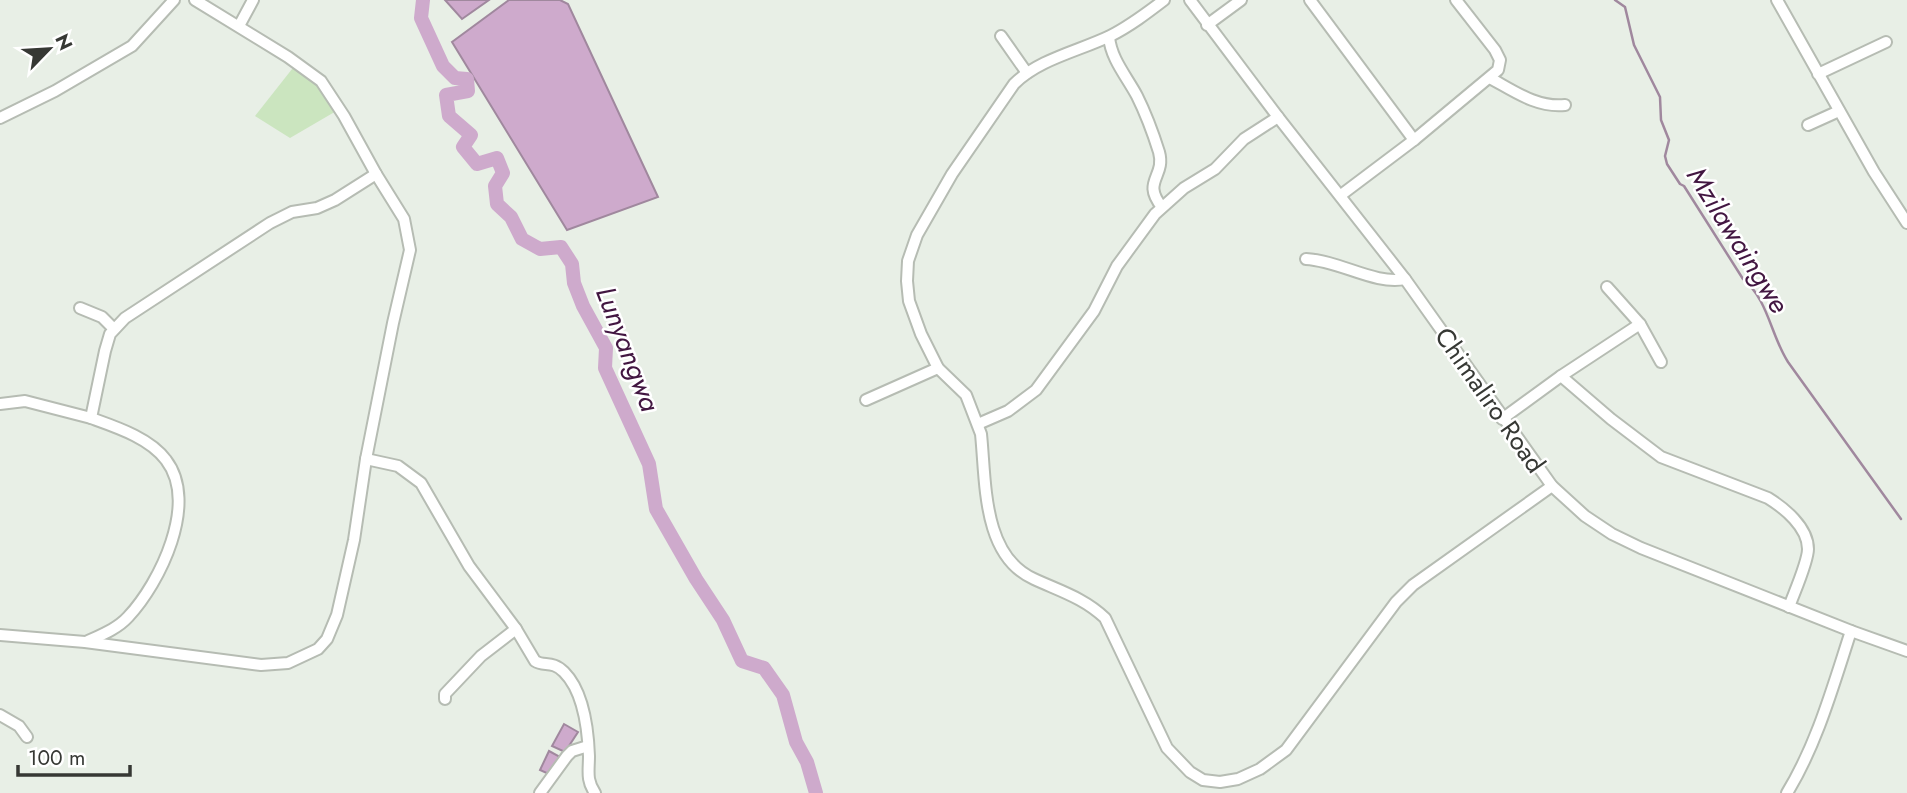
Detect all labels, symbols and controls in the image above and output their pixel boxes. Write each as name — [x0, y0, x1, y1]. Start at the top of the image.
north arrow — [14, 14, 84, 84]
text: N — [49, 29, 79, 55]
water label: Mzilawaingwe — [1677, 159, 1799, 321]
water label: Lunyangwa — [585, 280, 671, 418]
street label: Chimaliro Road — [1426, 319, 1554, 481]
scale bar — [18, 734, 130, 778]
text: 100 m — [28, 743, 85, 773]

